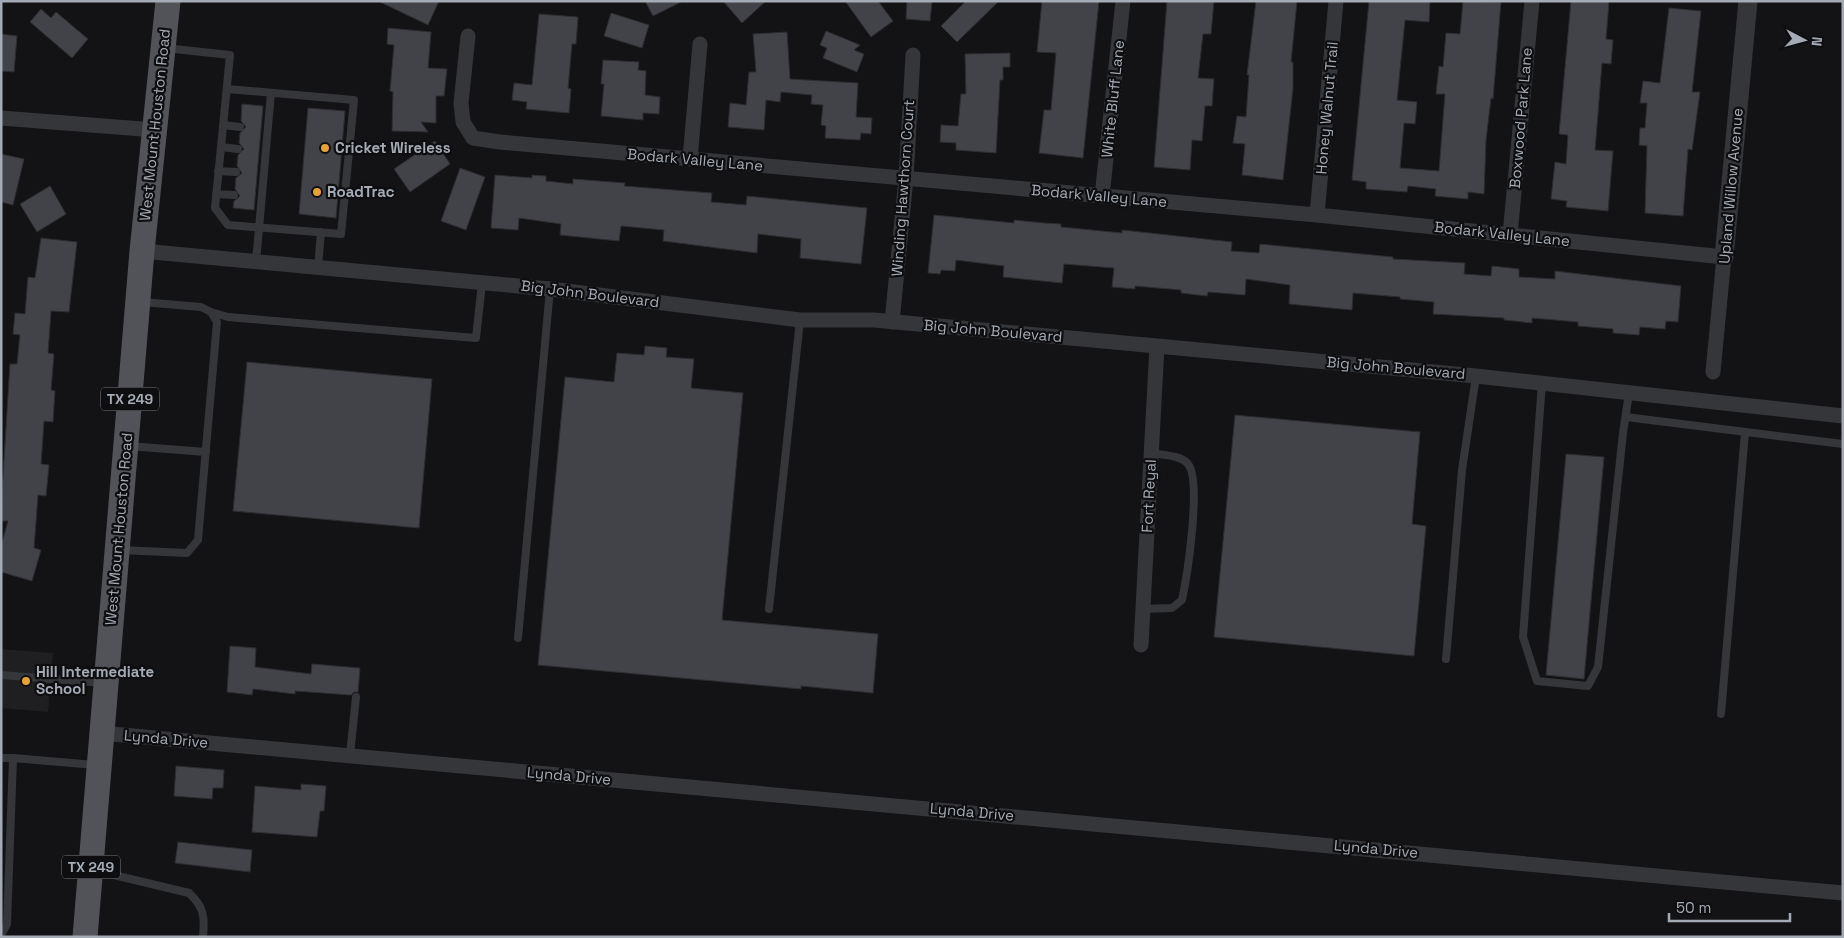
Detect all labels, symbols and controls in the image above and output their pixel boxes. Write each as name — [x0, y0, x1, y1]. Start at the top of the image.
north arrow — [1779, 15, 1829, 65]
street label: West Mount Houston Road — [135, 28, 174, 222]
text: N — [1807, 36, 1826, 47]
street label: White Bluff Lane — [1097, 39, 1128, 159]
street label: Honey Walnut Trail — [1311, 41, 1342, 175]
street label: Boxwood Park Lane — [1505, 47, 1536, 189]
street label: Winding Hawthorn Court — [887, 99, 918, 277]
street label: Upland Willow Avenue — [1714, 107, 1747, 265]
place label: Cricket Wireless — [335, 138, 451, 157]
marker: Cricket Wireless — [319, 142, 331, 154]
street label: Bodark Valley Lane — [626, 144, 764, 175]
street label: Bodark Valley Lane — [1030, 180, 1168, 211]
place label: RoadTrac — [327, 182, 395, 201]
marker: RoadTrac — [311, 186, 323, 198]
street label: Bodark Valley Lane — [1433, 217, 1571, 250]
street label: Big John Boulevard — [520, 276, 660, 311]
street label: Big John Boulevard — [923, 315, 1063, 346]
street label: Big John Boulevard — [1326, 352, 1466, 383]
road number: TX 249 — [101, 388, 159, 410]
street label: West Mount Houston Road — [101, 432, 136, 626]
street label: Fort Reyal — [1137, 459, 1160, 533]
place label: Hill Intermediate School — [36, 662, 155, 698]
marker: Hill Intermediate School — [20, 675, 32, 687]
street label: Lynda Drive — [123, 725, 209, 752]
street label: Lynda Drive — [526, 762, 612, 789]
street label: Lynda Drive — [929, 798, 1015, 825]
street label: Lynda Drive — [1333, 835, 1419, 862]
road number: TX 249 — [62, 856, 120, 879]
scale bar — [1669, 890, 1790, 922]
text: 50 m — [1676, 898, 1711, 917]

